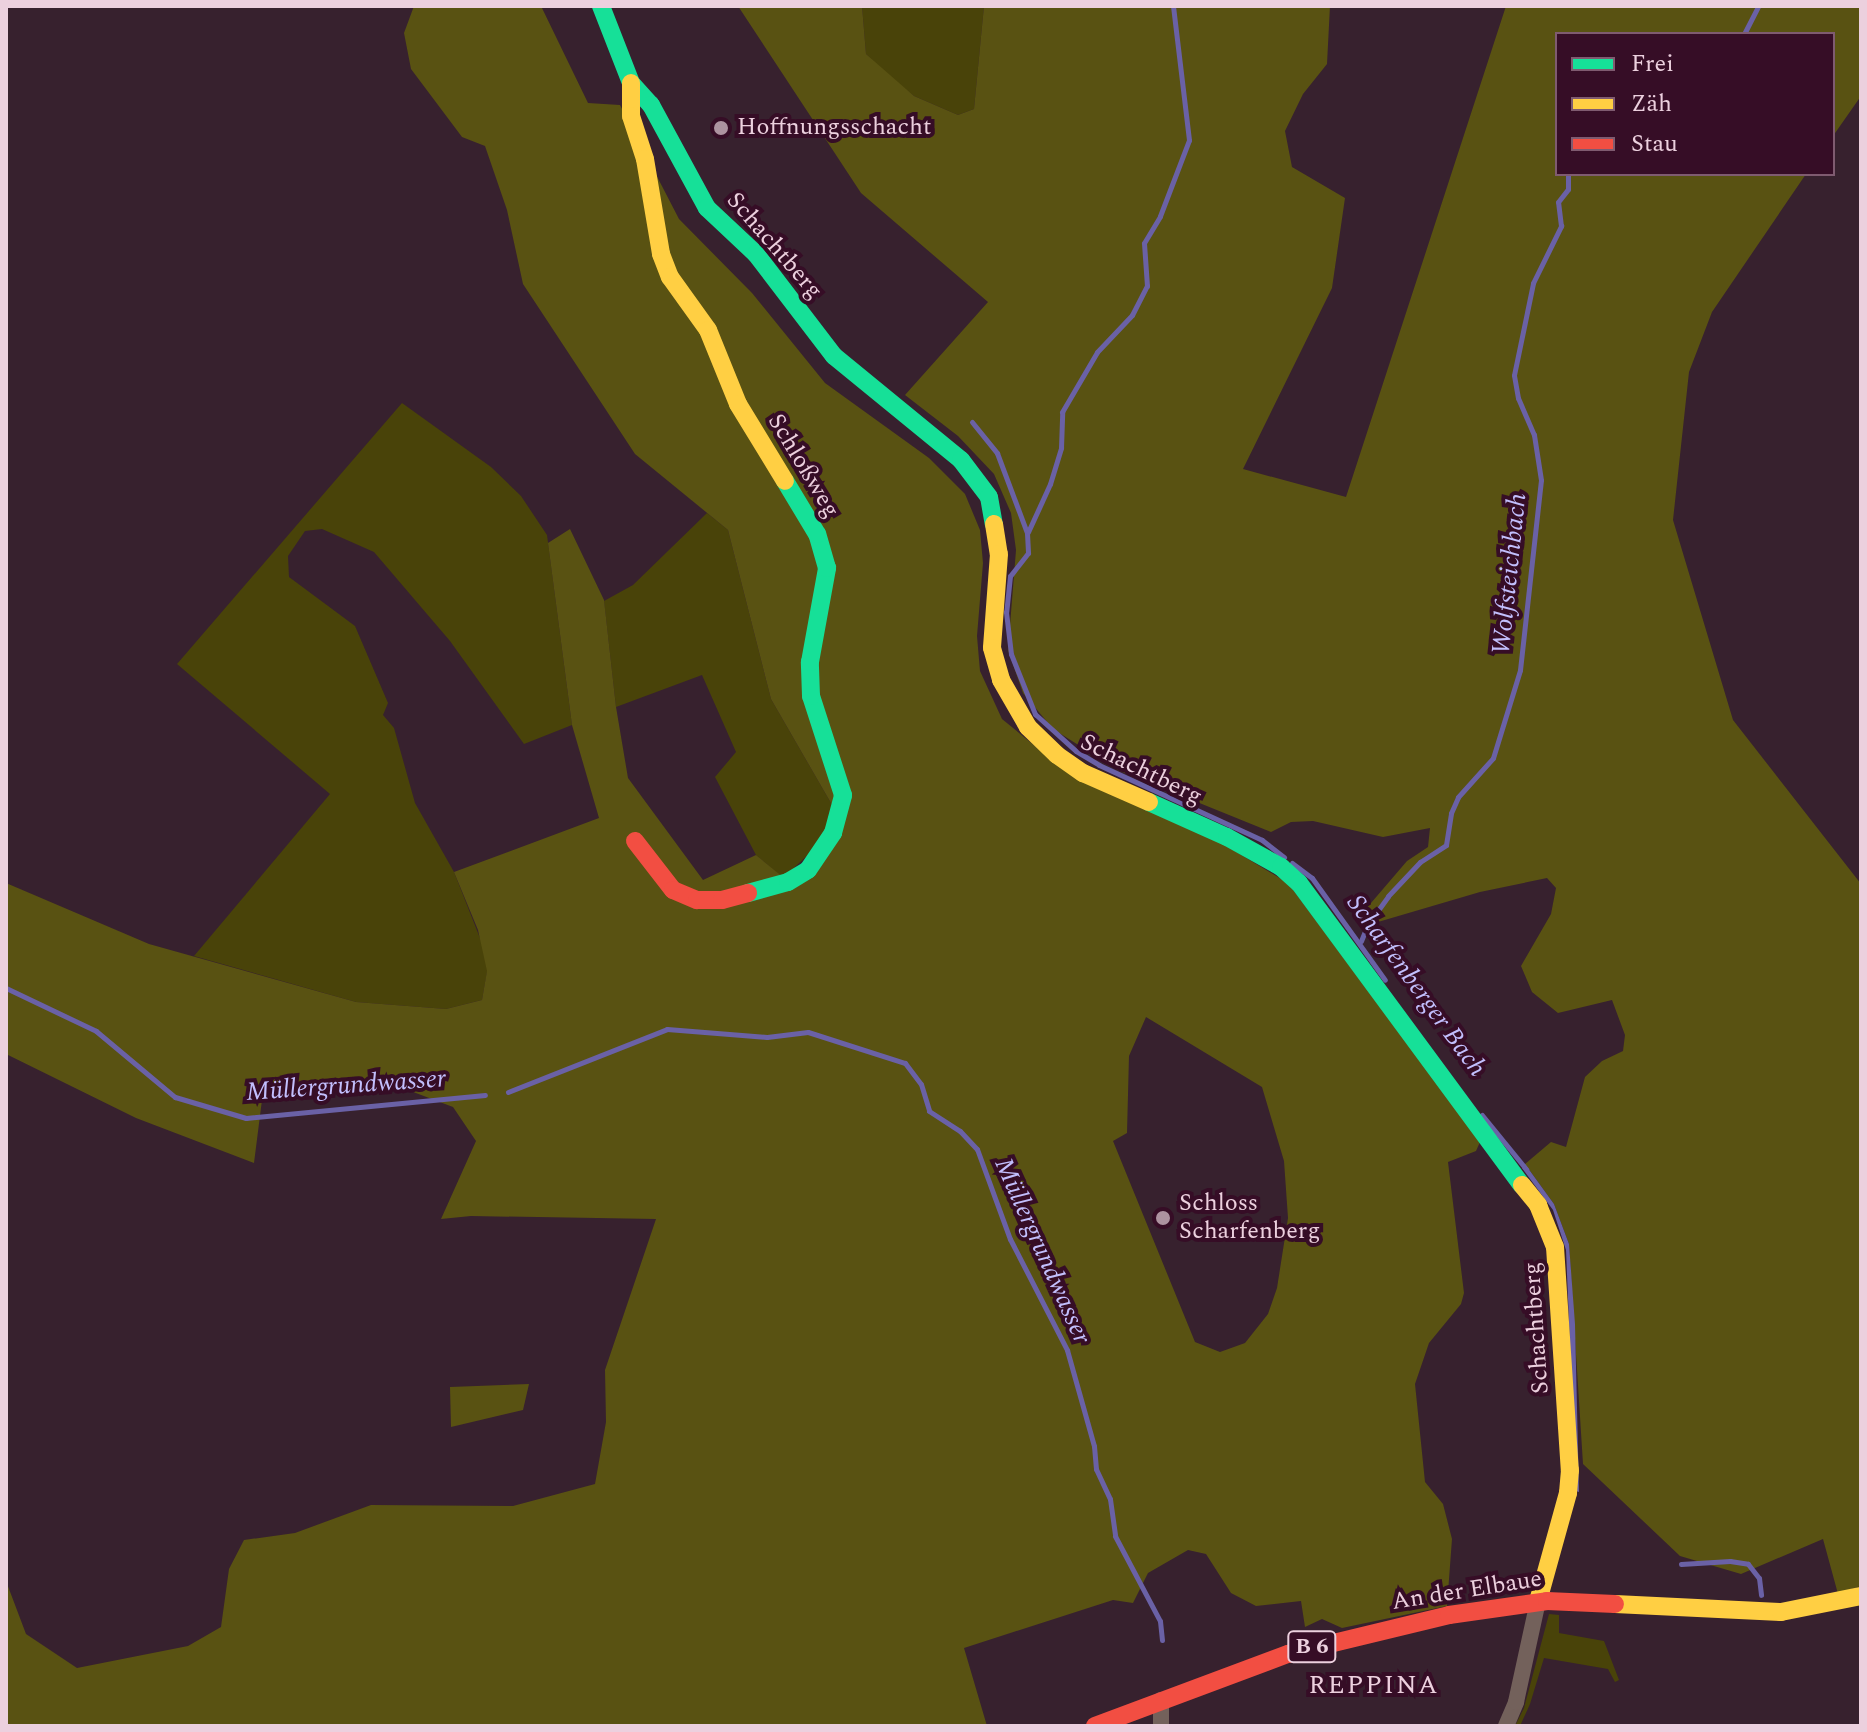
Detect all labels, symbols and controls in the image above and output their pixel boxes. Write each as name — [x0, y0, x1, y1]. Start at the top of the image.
legend — [1555, 32, 1835, 176]
text: Frei — [1631, 46, 1674, 82]
text: Zäh — [1631, 86, 1672, 122]
place label: Hoffnungsschacht — [737, 114, 931, 142]
marker: Hoffnungsschacht — [712, 119, 730, 137]
text: Stau — [1631, 126, 1678, 162]
street label: Schachtberg — [720, 187, 828, 305]
street label: Schloßweg — [761, 409, 845, 523]
water label: Wolfsteichbach — [1486, 492, 1534, 656]
street label: Schachtberg — [1075, 728, 1207, 812]
water label: Scharfenberger Bach — [1340, 889, 1492, 1083]
water label: Müllergrundwasser — [245, 1063, 447, 1109]
water label: Müllergrundwasser — [987, 1153, 1097, 1349]
place label: Schloss Scharfenberg — [1179, 1190, 1320, 1246]
marker: Schloss Scharfenberg — [1154, 1209, 1172, 1227]
street label: Schachtberg — [1518, 1261, 1556, 1395]
street label: An der Elbaue — [1390, 1565, 1544, 1617]
road number: B 6 — [1286, 1629, 1338, 1665]
district label: REPPINA — [1309, 1670, 1439, 1702]

